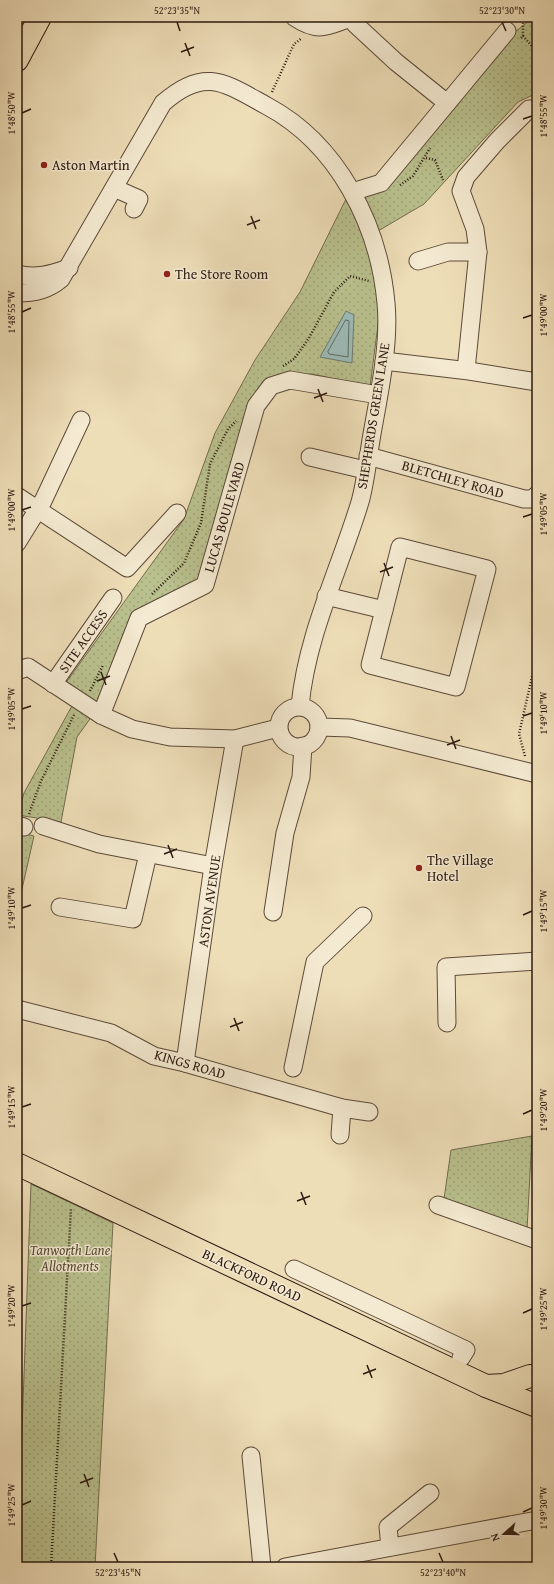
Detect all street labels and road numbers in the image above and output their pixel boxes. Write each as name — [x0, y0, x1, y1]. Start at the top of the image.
street label: SHEPHERDS GREEN LANE — [352, 341, 394, 491]
street label: BLETCHLEY ROAD — [400, 455, 506, 503]
street label: LUCAS BOULEVARD — [199, 459, 249, 575]
street label: SITE ACCESS — [54, 605, 112, 677]
street label: ASTON AVENUE — [193, 854, 225, 948]
street label: KINGS ROAD — [152, 1044, 228, 1084]
street label: BLACKFORD ROAD — [199, 1243, 305, 1307]

